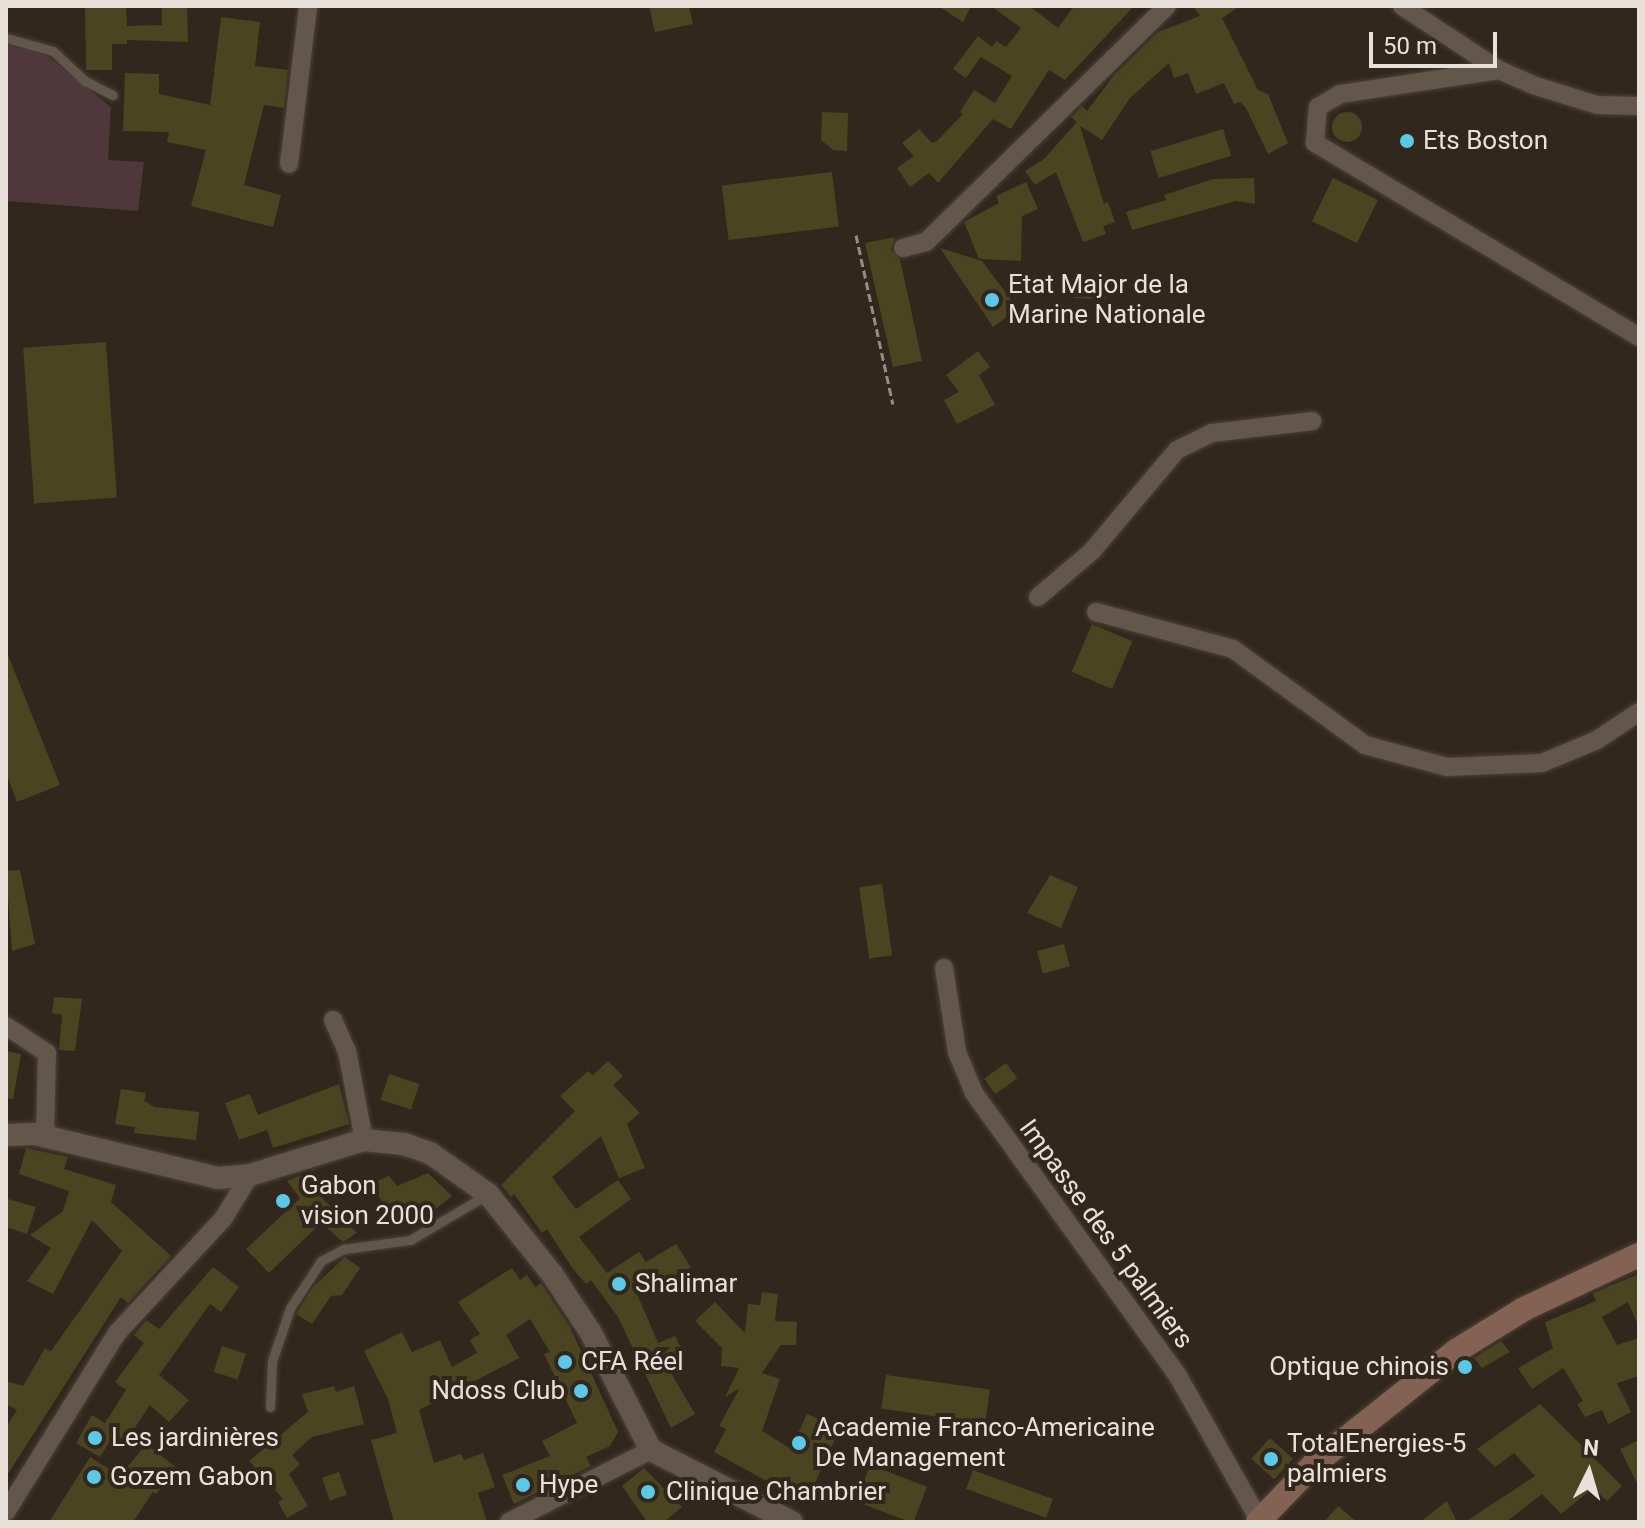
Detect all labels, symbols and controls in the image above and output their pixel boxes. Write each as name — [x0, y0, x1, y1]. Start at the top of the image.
scale bar — [1373, 16, 1501, 66]
text: 50 m — [1383, 32, 1437, 60]
place label: Ets Boston — [1423, 125, 1548, 157]
marker: Ets Boston — [1398, 132, 1416, 150]
place label: Etat Major de la Marine Nationale — [1008, 269, 1206, 330]
marker: Etat Major de la Marine Nationale — [983, 291, 1001, 309]
street label: Impasse des 5 palmiers — [1012, 1113, 1200, 1355]
place label: Gabon vision 2000 — [301, 1170, 434, 1232]
marker: Gabon vision 2000 — [272, 1190, 294, 1212]
place label: Shalimar — [635, 1268, 737, 1300]
marker: Shalimar — [610, 1275, 628, 1293]
place label: CFA Réel — [581, 1346, 683, 1378]
place label: Optique chinois — [1269, 1351, 1449, 1383]
marker: CFA Réel — [556, 1353, 574, 1371]
marker: Optique chinois — [1456, 1358, 1474, 1376]
place label: Ndoss Club — [431, 1375, 565, 1407]
marker: Ndoss Club — [572, 1382, 590, 1400]
place label: Academie Franco-Americaine De Management — [815, 1412, 1155, 1474]
place label: Les jardinières — [111, 1422, 279, 1454]
place label: TotalEnergies-5 palmiers — [1287, 1428, 1466, 1490]
marker: Les jardinières — [86, 1429, 104, 1447]
north arrow — [1549, 1432, 1629, 1512]
marker: Academie Franco-Americaine De Management — [790, 1434, 808, 1452]
text: N — [1582, 1434, 1600, 1461]
marker: TotalEnergies-5 palmiers — [1262, 1450, 1280, 1468]
place label: Gozem Gabon — [110, 1461, 274, 1493]
marker: Gozem Gabon — [85, 1468, 103, 1486]
place label: Hype — [539, 1469, 598, 1501]
marker: Hype — [514, 1476, 532, 1494]
place label: Clinique Chambrier — [666, 1476, 886, 1508]
marker: Clinique Chambrier — [637, 1481, 659, 1503]

